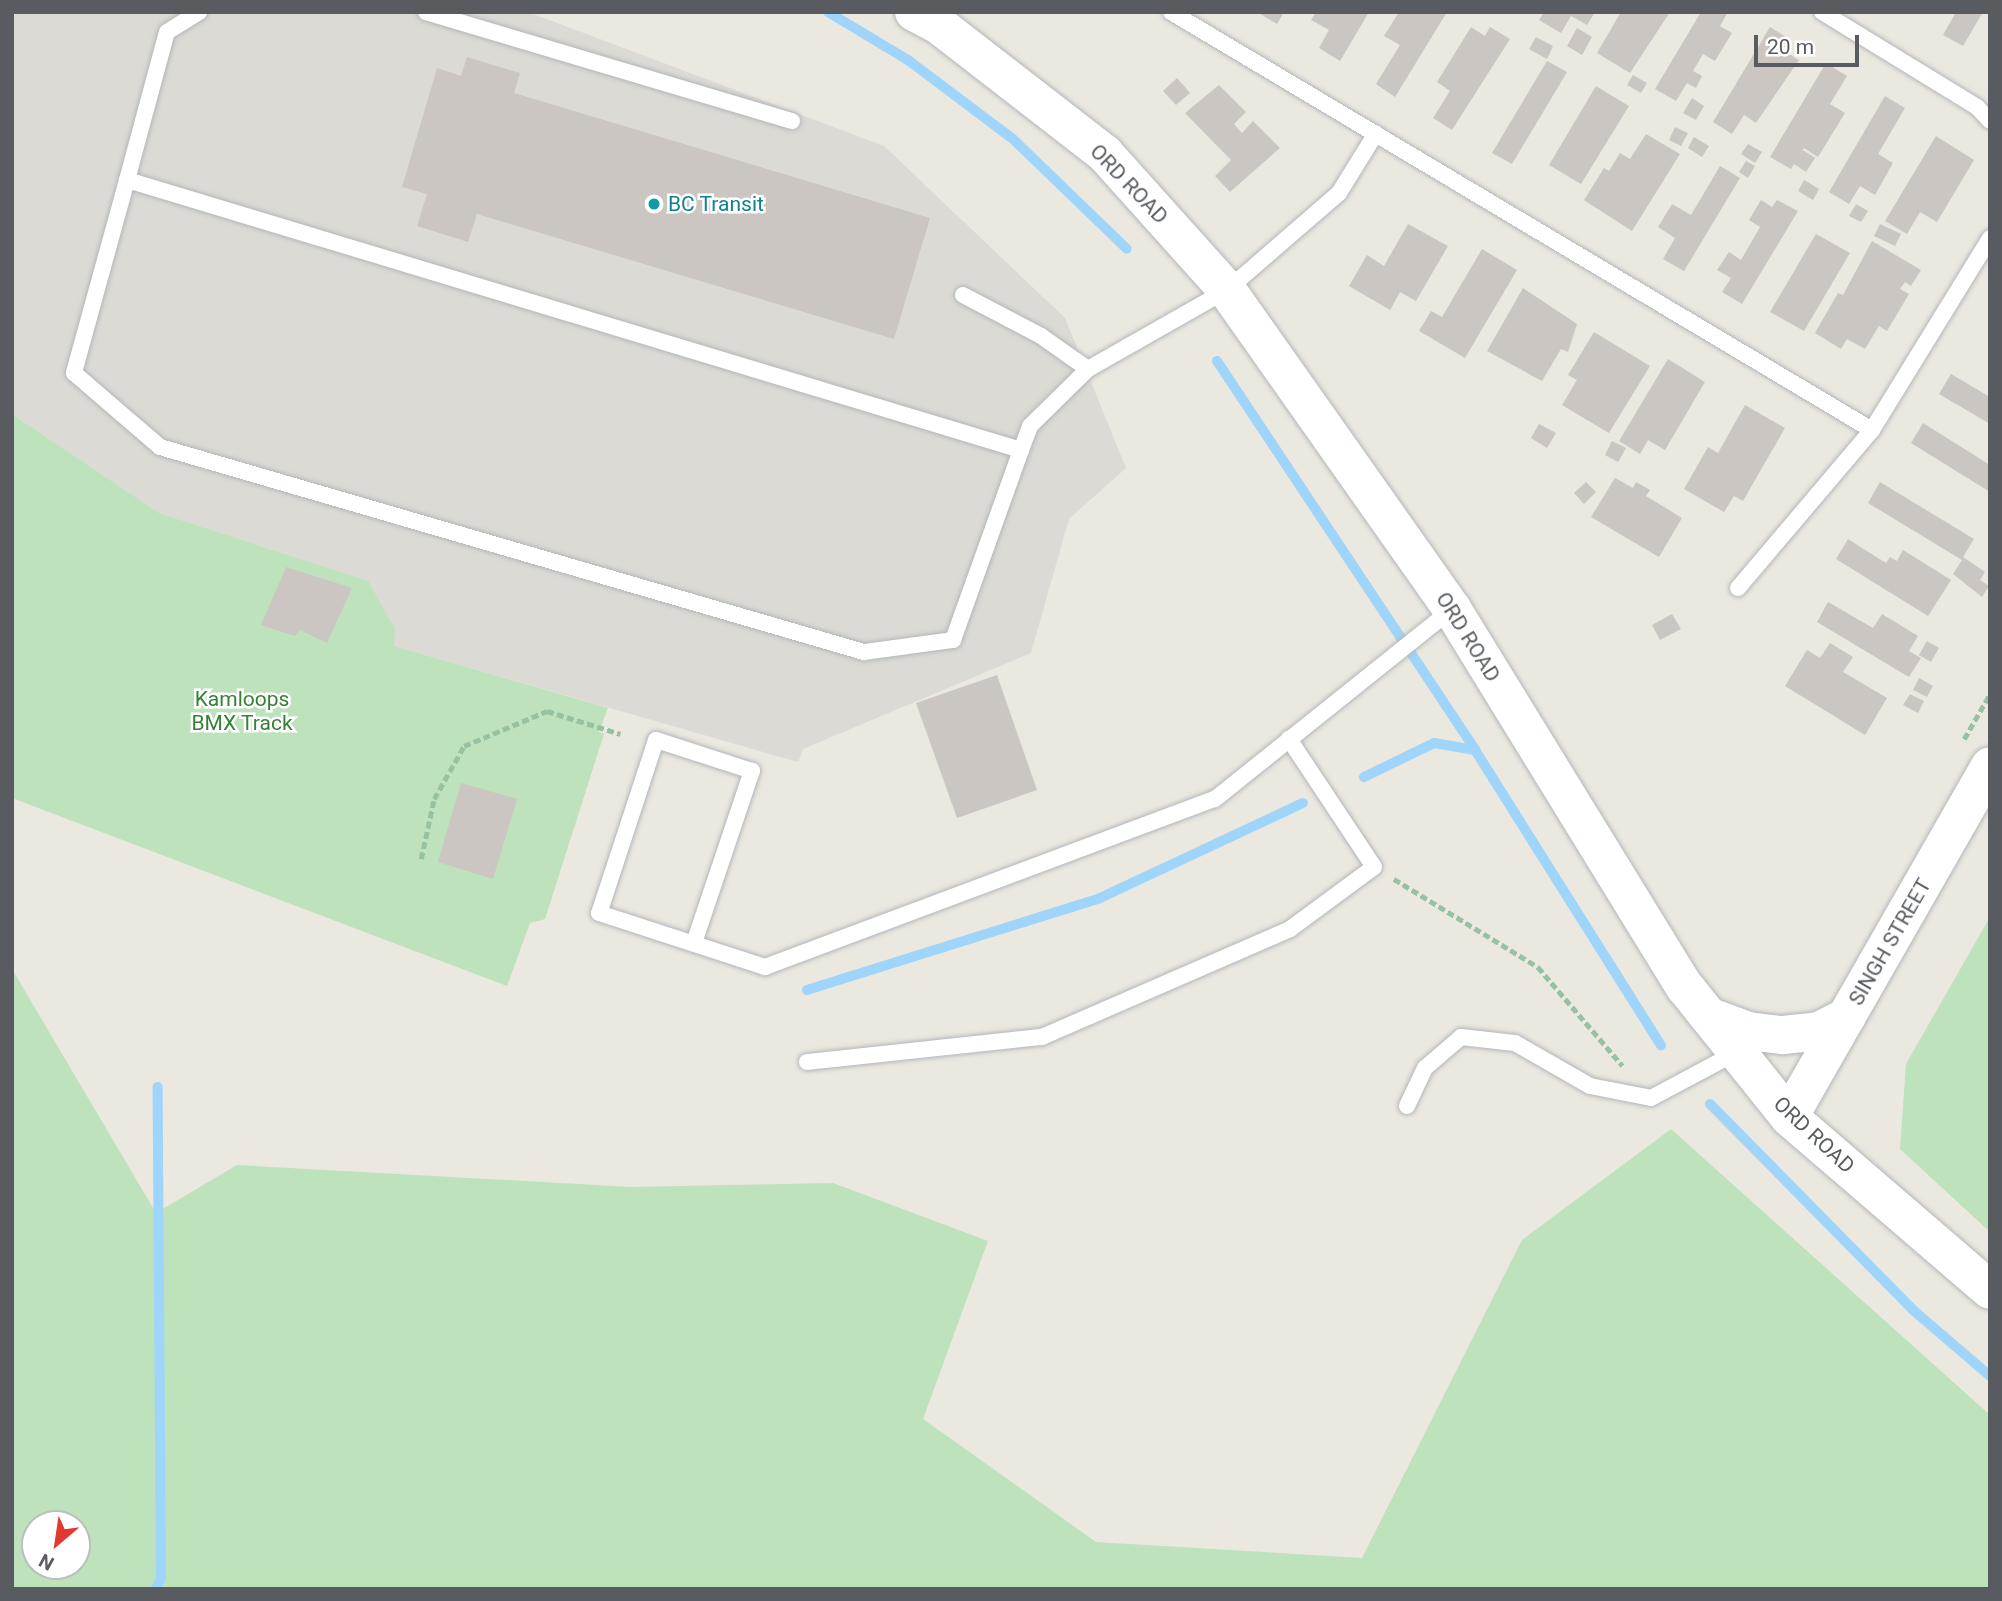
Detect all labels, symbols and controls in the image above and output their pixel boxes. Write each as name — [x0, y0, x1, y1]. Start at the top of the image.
scale bar — [1757, 21, 1862, 65]
text: 20 m — [1767, 35, 1814, 59]
street label: ORD ROAD — [1085, 139, 1173, 229]
place label: BC Transit — [668, 191, 764, 217]
marker: BC Transit — [646, 196, 662, 212]
street label: ORD ROAD — [1431, 587, 1505, 687]
park label: Kamloops BMX Track — [191, 686, 293, 736]
street label: SINGH STREET — [1844, 874, 1936, 1010]
street label: ORD ROAD — [1768, 1091, 1860, 1179]
north arrow — [21, 1510, 91, 1580]
text: N — [35, 1549, 58, 1575]

